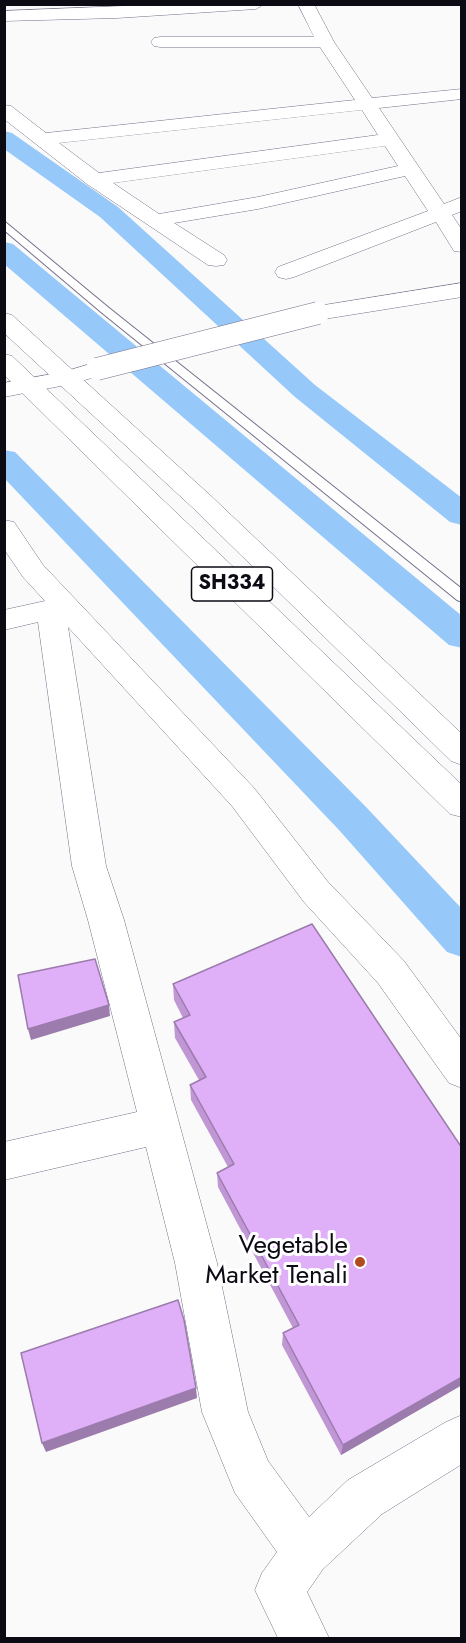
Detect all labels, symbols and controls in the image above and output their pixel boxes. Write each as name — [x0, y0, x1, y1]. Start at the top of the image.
road number: SH334 — [192, 567, 272, 601]
place label: Vegetable Market Tenali — [205, 1231, 348, 1292]
marker: Vegetable Market Tenali — [353, 1255, 367, 1269]

